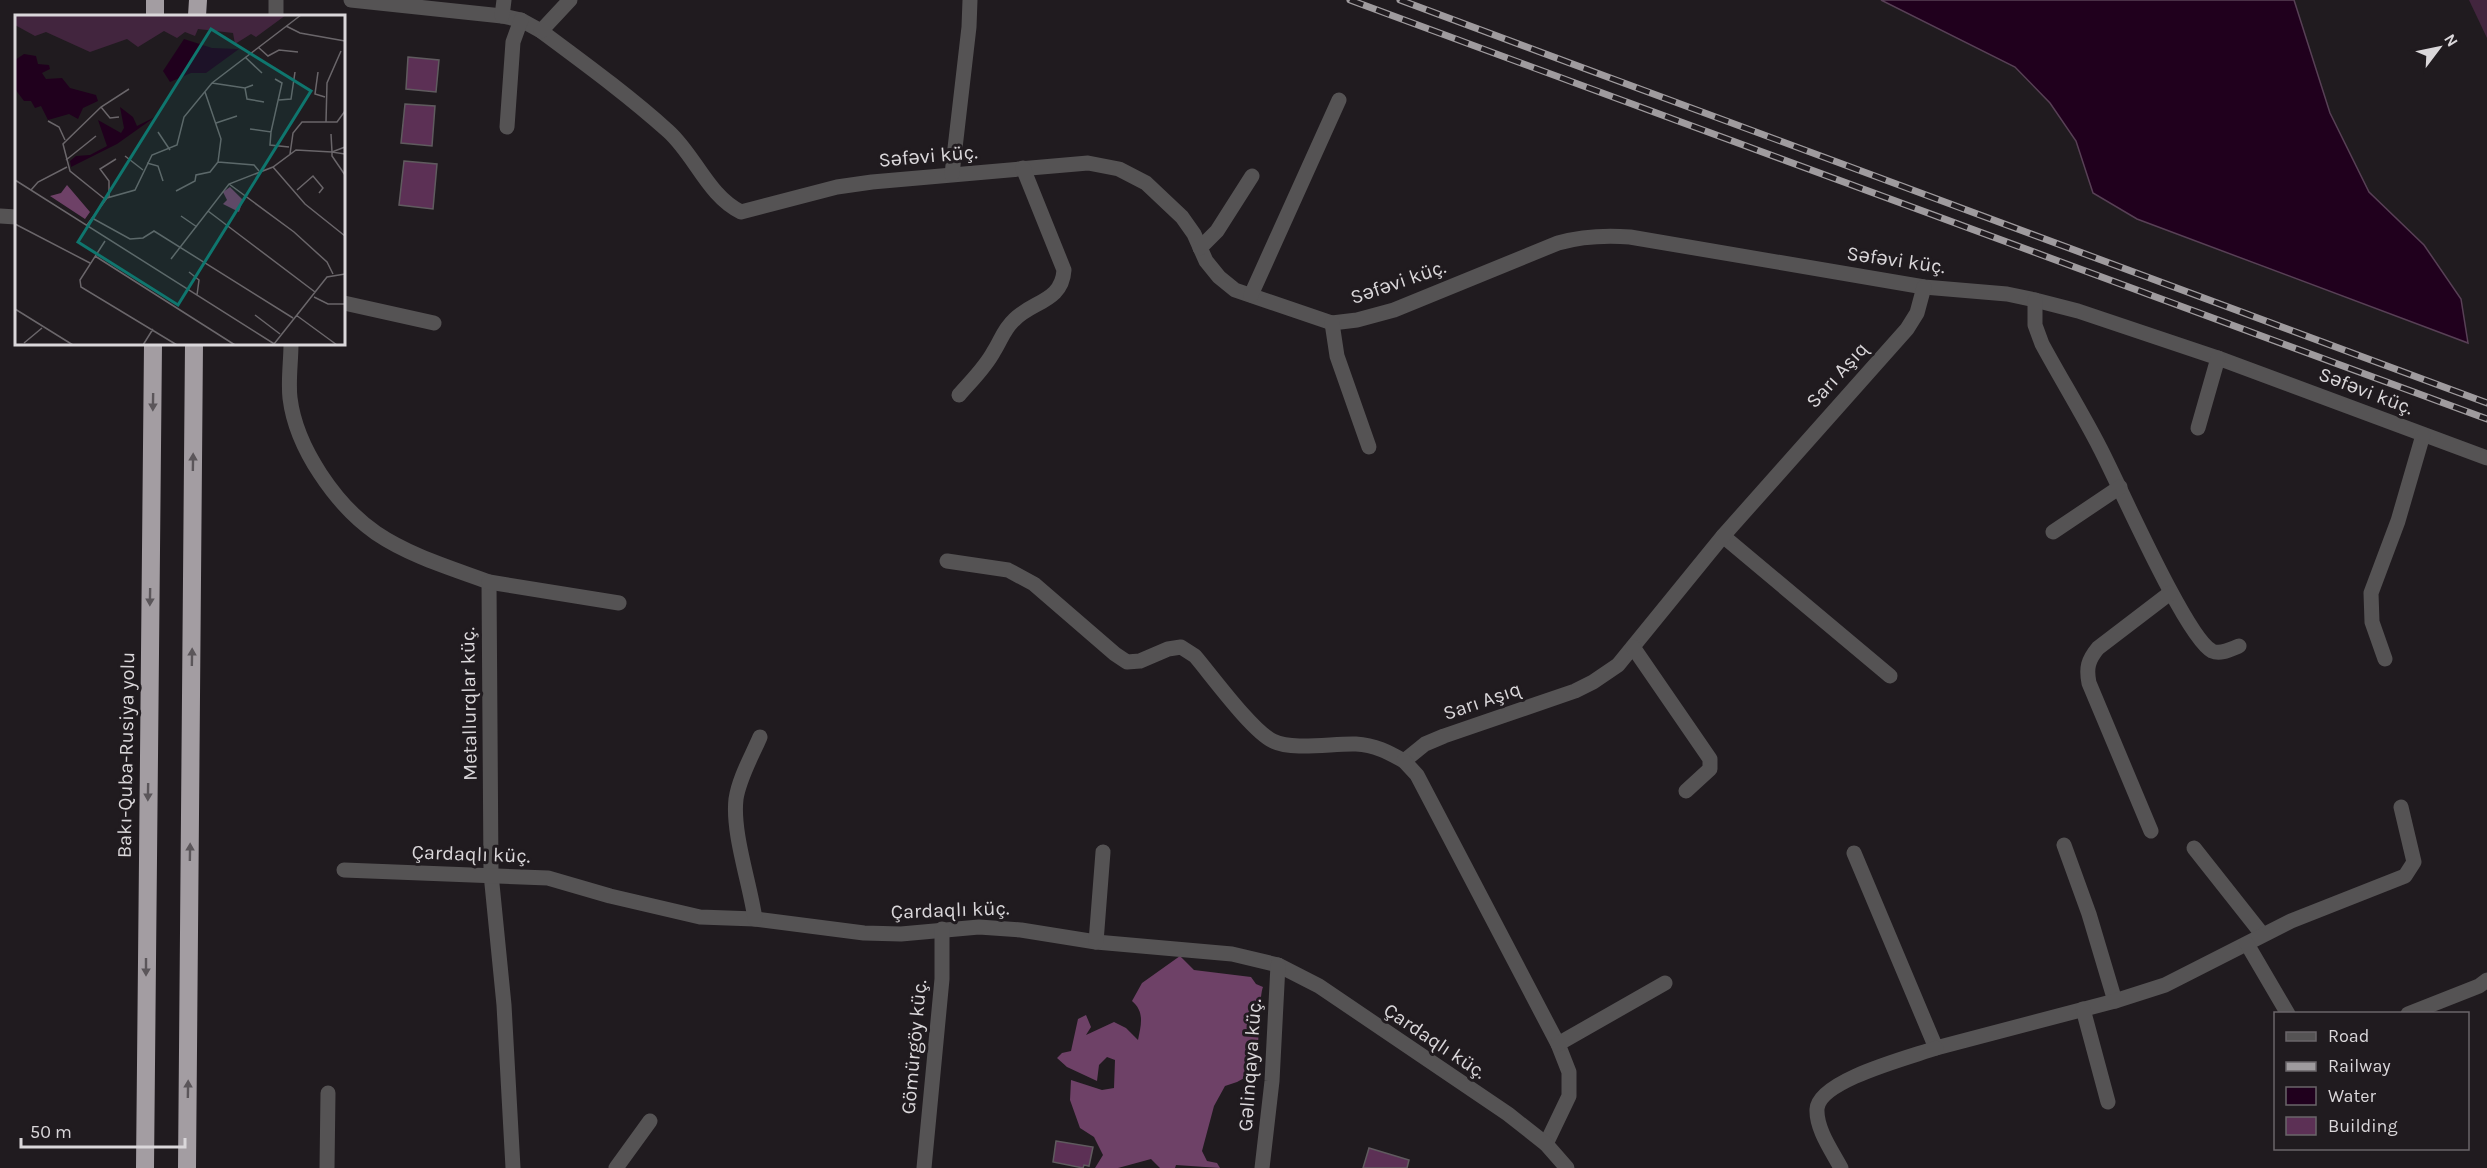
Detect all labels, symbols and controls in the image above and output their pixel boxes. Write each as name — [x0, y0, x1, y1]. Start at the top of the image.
inset map — [15, 15, 345, 345]
north arrow — [2409, 18, 2469, 78]
text: N — [2440, 30, 2462, 50]
street label: Səfəvi küç. — [878, 140, 978, 172]
street label: Səfəvi küç. — [1845, 242, 1947, 278]
street label: Səfəvi küç. — [1347, 255, 1449, 309]
street label: Sarı Aşıq — [1801, 337, 1873, 413]
street label: Səfəvi küç. — [2316, 362, 2416, 420]
one-way arrow — [148, 392, 158, 411]
one-way arrow — [189, 453, 198, 472]
one-way arrow — [146, 587, 155, 606]
street label: Metallurqlar küç. — [456, 627, 482, 781]
one-way arrow — [187, 648, 197, 667]
street label: Bakı-Quba-Rusiya yolu — [113, 652, 139, 858]
street label: Sarı Aşıq — [1440, 677, 1524, 725]
one-way arrow — [143, 782, 153, 801]
street label: Çardaqlı küç. — [411, 840, 531, 868]
one-way arrow — [185, 843, 195, 862]
street label: Çardaqlı küç. — [890, 896, 1010, 924]
one-way arrow — [142, 957, 151, 976]
street label: Gömürgöy küç. — [897, 979, 931, 1115]
street label: Gəlinqaya küç. — [1234, 998, 1266, 1132]
street label: Çardaqlı küç. — [1379, 998, 1491, 1084]
legend — [2274, 1012, 2469, 1150]
text: Road — [2328, 1025, 2369, 1047]
text: Railway — [2328, 1055, 2391, 1077]
one-way arrow — [183, 1079, 193, 1098]
text: Water — [2328, 1085, 2376, 1107]
scale bar — [21, 1111, 184, 1149]
text: Building — [2328, 1115, 2398, 1137]
text: 50 m — [30, 1121, 72, 1143]

